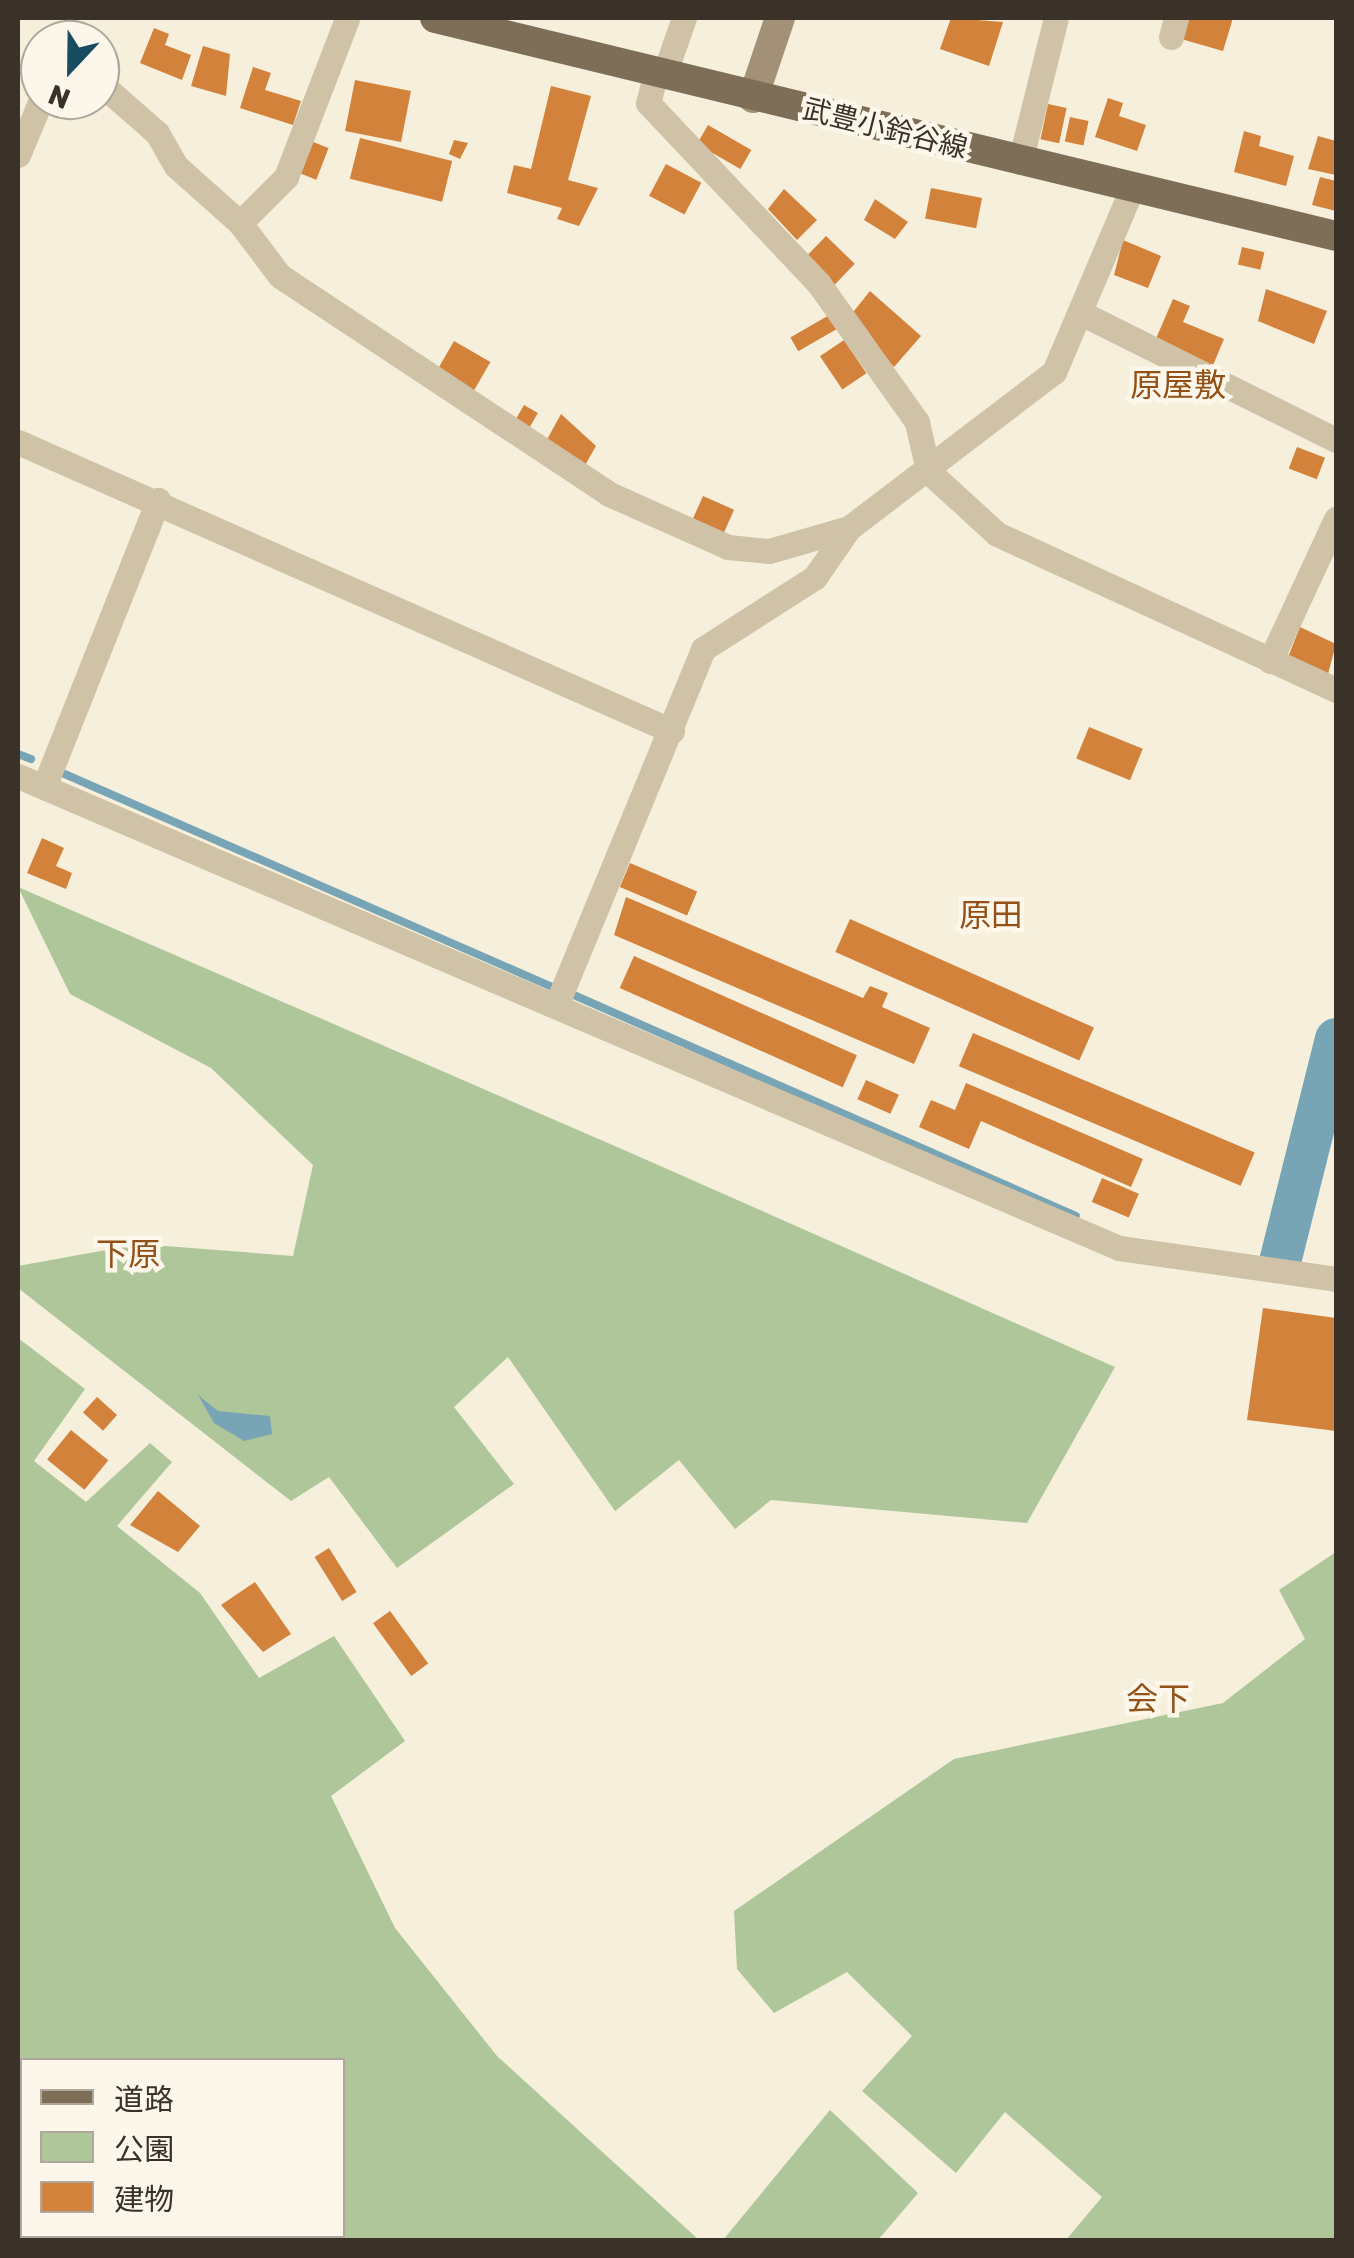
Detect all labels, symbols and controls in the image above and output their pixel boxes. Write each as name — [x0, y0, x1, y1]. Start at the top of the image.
north arrow — [20, 20, 120, 120]
text: N — [44, 77, 75, 115]
street label: 武豊小鈴谷線 — [799, 92, 971, 166]
district label: 原屋敷 — [1130, 366, 1226, 404]
district label: 原田 — [959, 896, 1023, 934]
district label: 下原 — [96, 1235, 160, 1273]
district label: 会下 — [1126, 1680, 1190, 1718]
legend — [20, 2058, 345, 2238]
text: 道路 — [114, 2082, 174, 2118]
text: 公園 — [114, 2132, 174, 2168]
text: 建物 — [114, 2182, 174, 2218]

